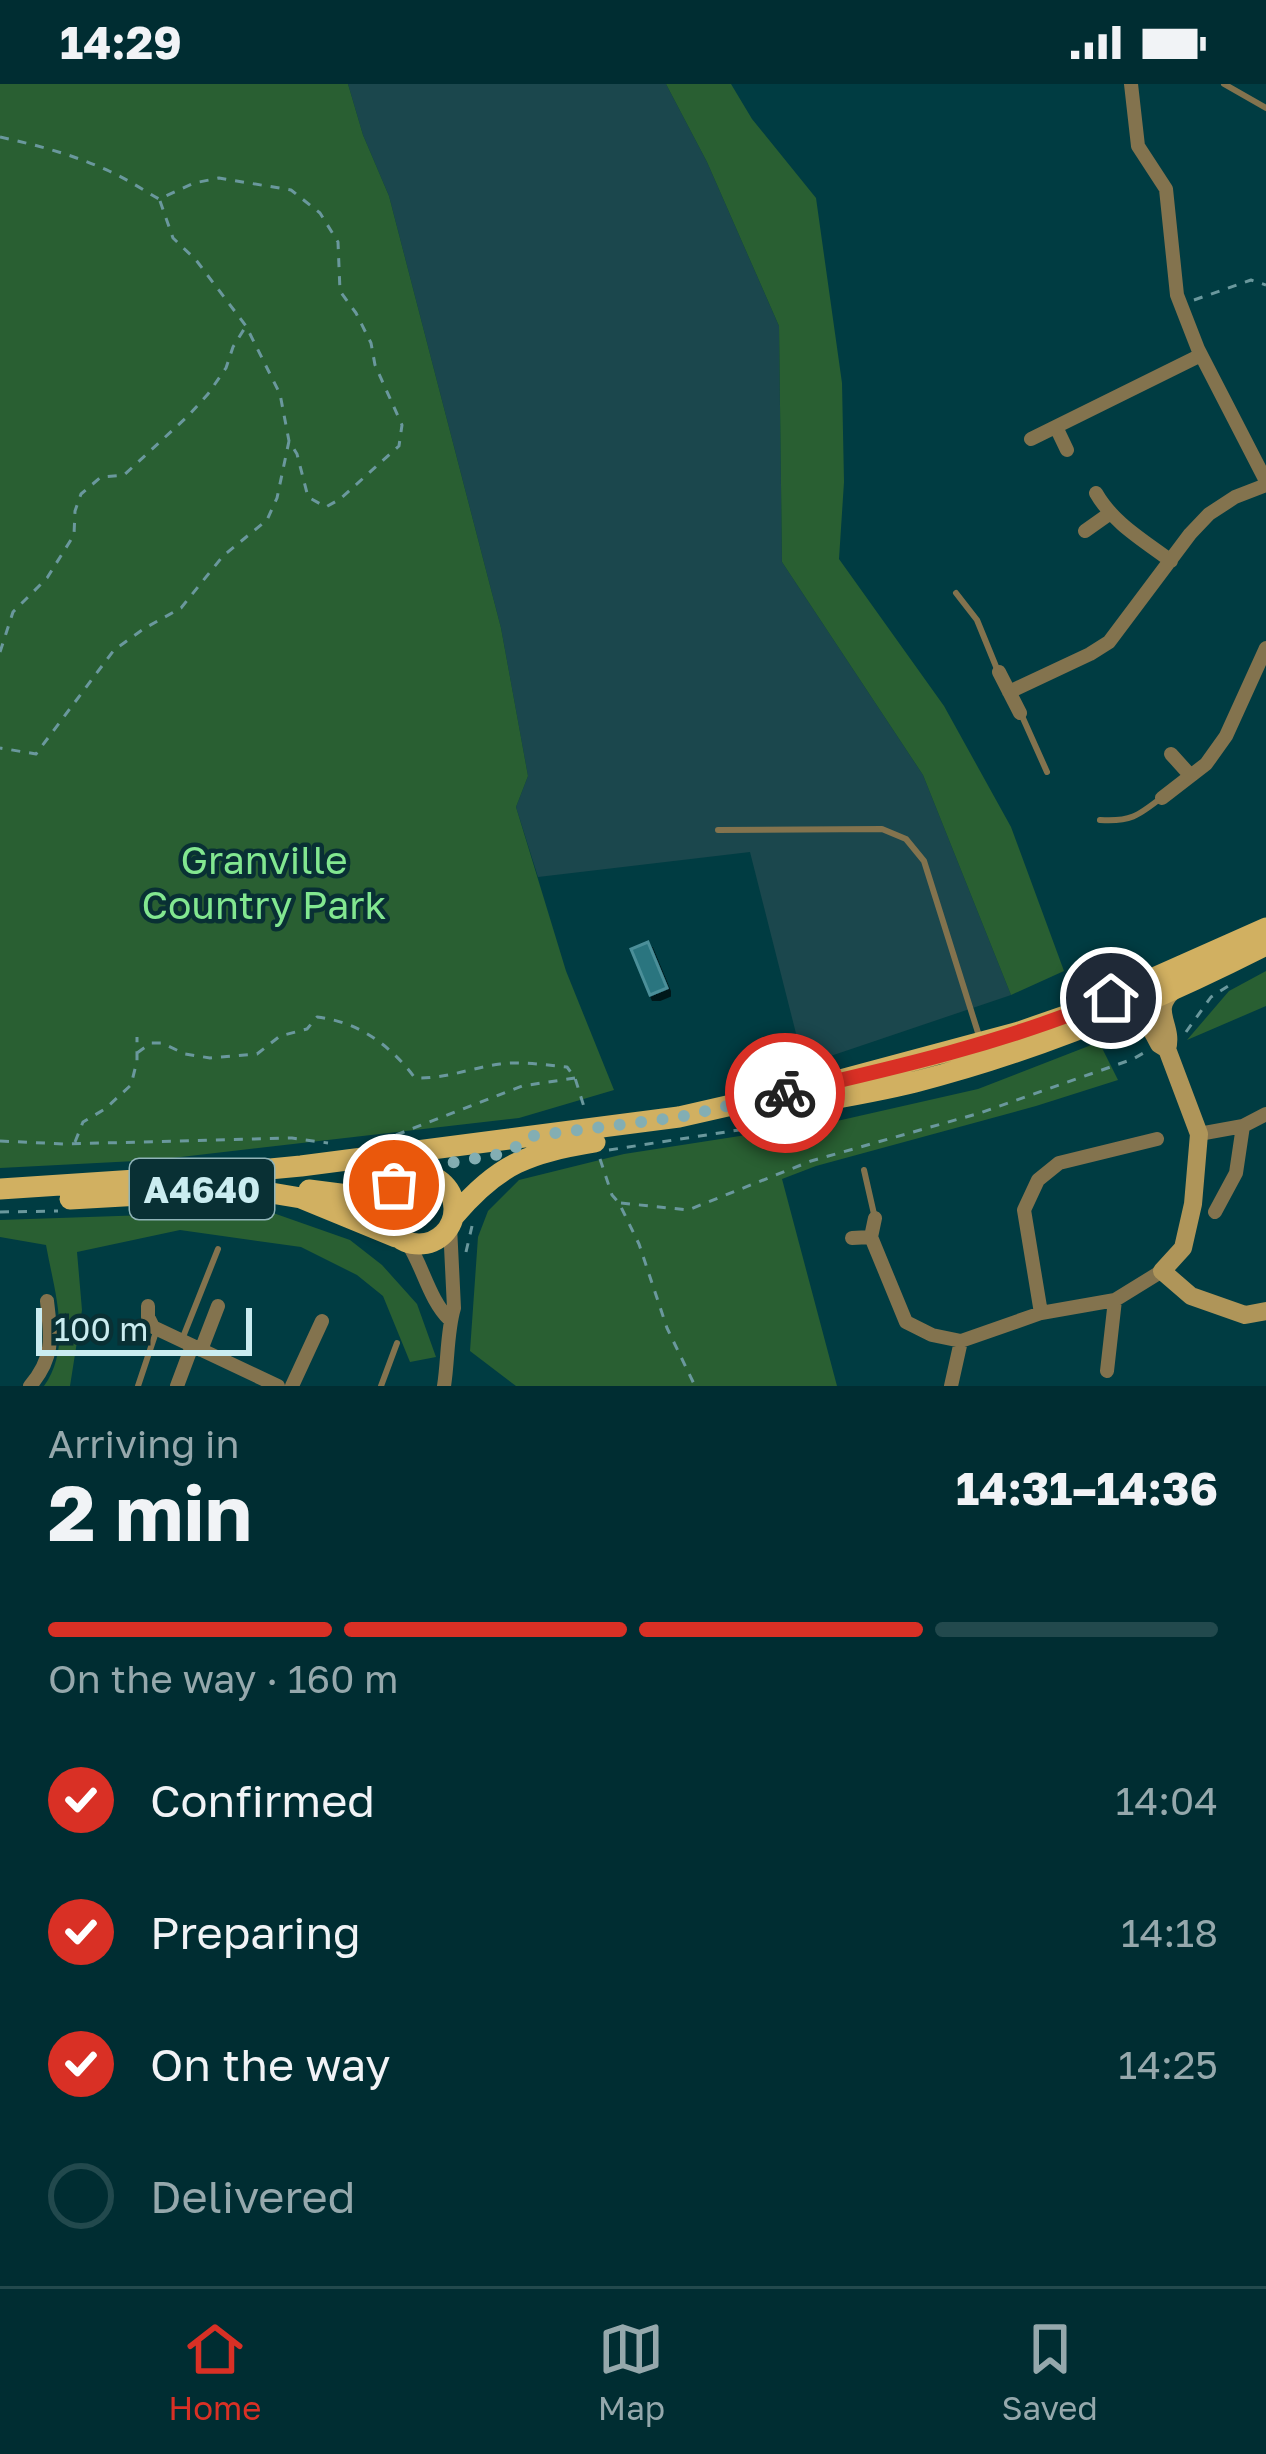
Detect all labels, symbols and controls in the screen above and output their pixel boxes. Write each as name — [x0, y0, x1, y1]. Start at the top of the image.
text: 14:29 — [60, 15, 182, 69]
park label: Granville Country Park — [141, 836, 387, 928]
pin — [1060, 947, 1162, 1049]
icon: home — [1078, 965, 1144, 1031]
courier — [725, 1033, 845, 1153]
icon: bike — [752, 1060, 818, 1126]
pin — [343, 1134, 445, 1236]
icon: bag — [361, 1152, 427, 1218]
road number: A4640 — [130, 1159, 274, 1219]
scale bar — [36, 1302, 252, 1355]
text: 100 m — [54, 1309, 148, 1348]
text: Arriving in — [48, 1420, 239, 1467]
text: 14:31–14:36 — [956, 1461, 1218, 1515]
text: 2 min — [48, 1465, 252, 1558]
text: On the way · 160 m — [48, 1655, 399, 1702]
icon: check — [48, 1767, 114, 1833]
text: Confirmed — [150, 1773, 375, 1827]
text: 14:04 — [1116, 1777, 1218, 1824]
icon: check — [48, 1899, 114, 1965]
text: Preparing — [150, 1905, 361, 1959]
text: 14:18 — [1121, 1909, 1218, 1956]
icon: check — [48, 2031, 114, 2097]
text: On the way — [150, 2037, 391, 2091]
text: 14:25 — [1118, 2041, 1218, 2088]
text: Delivered — [150, 2169, 355, 2223]
tab: Home — [168, 2316, 261, 2427]
tab: Map — [598, 2316, 665, 2427]
tab: Saved — [1001, 2316, 1098, 2427]

